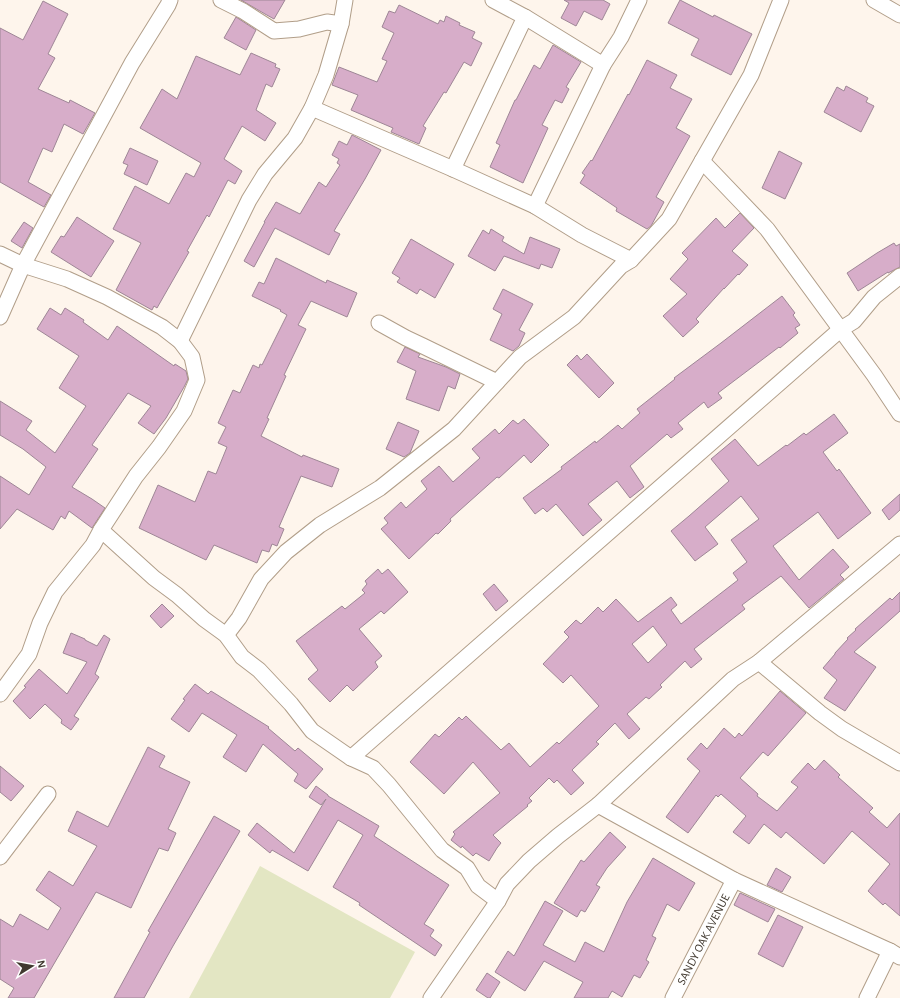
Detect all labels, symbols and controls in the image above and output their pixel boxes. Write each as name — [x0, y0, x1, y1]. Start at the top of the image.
street label: SANDY OAK AVENUE — [675, 892, 732, 987]
north arrow — [12, 946, 52, 986]
text: N — [35, 959, 47, 969]

